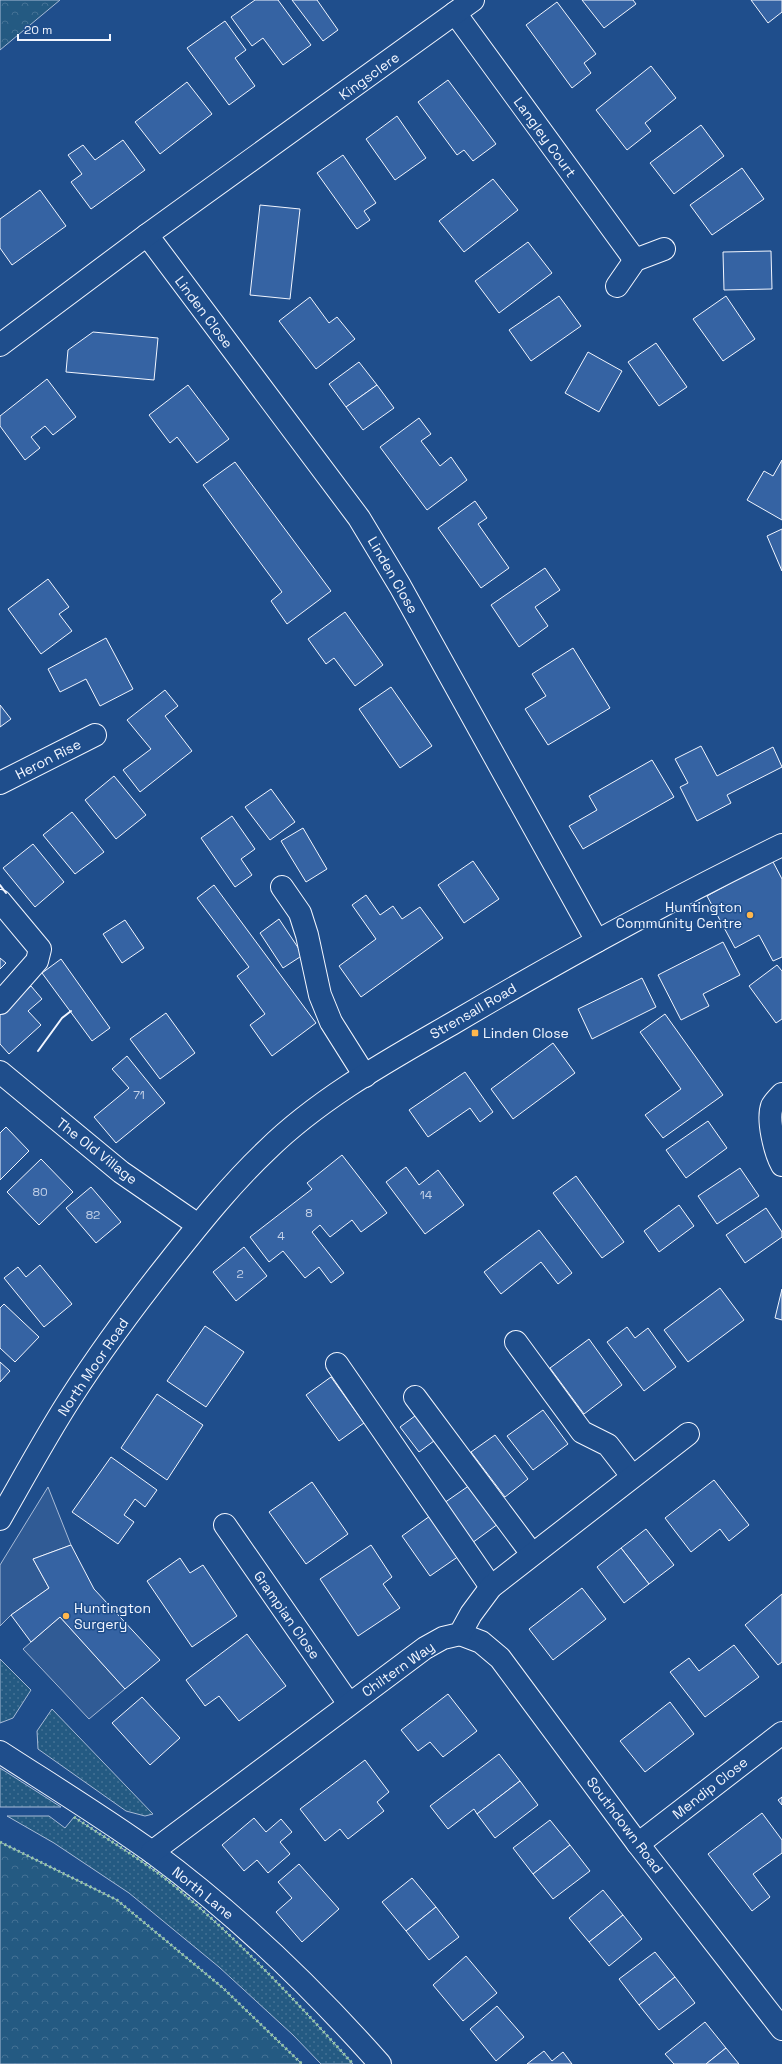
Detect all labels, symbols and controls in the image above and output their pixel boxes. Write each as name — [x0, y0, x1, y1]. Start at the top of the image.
scale bar — [18, 16, 110, 42]
text: 20 m — [24, 22, 52, 38]
street label: Kingsclere — [335, 48, 403, 104]
street label: Langley Court — [510, 93, 580, 181]
street label: Linden Close — [171, 272, 237, 352]
street label: Linden Close — [364, 533, 422, 617]
street label: Heron Rise — [12, 735, 84, 783]
place label: Huntington Community Centre — [616, 898, 742, 932]
marker: Huntington Community Centre — [745, 910, 755, 920]
street label: Strensall Road — [426, 979, 520, 1043]
place label: Linden Close — [483, 1024, 569, 1042]
marker: Linden Close — [470, 1028, 480, 1038]
house number: 71 — [133, 1087, 145, 1103]
street label: The Old Village — [53, 1114, 141, 1188]
house number: 80 — [32, 1184, 48, 1200]
house number: 14 — [420, 1187, 433, 1203]
house number: 8 — [305, 1205, 313, 1221]
house number: 82 — [86, 1207, 100, 1223]
house number: 4 — [277, 1228, 285, 1244]
house number: 2 — [236, 1266, 244, 1282]
street label: North Moor Road — [54, 1315, 132, 1419]
street label: Grampian Close — [250, 1567, 324, 1663]
place label: Huntington Surgery — [74, 1599, 151, 1633]
marker: Huntington Surgery — [61, 1611, 71, 1621]
street label: Chiltern Way — [358, 1637, 438, 1701]
street label: Mendip Close — [669, 1753, 751, 1823]
street label: Southdown Road — [583, 1773, 667, 1877]
street label: North Lane — [168, 1863, 238, 1923]

